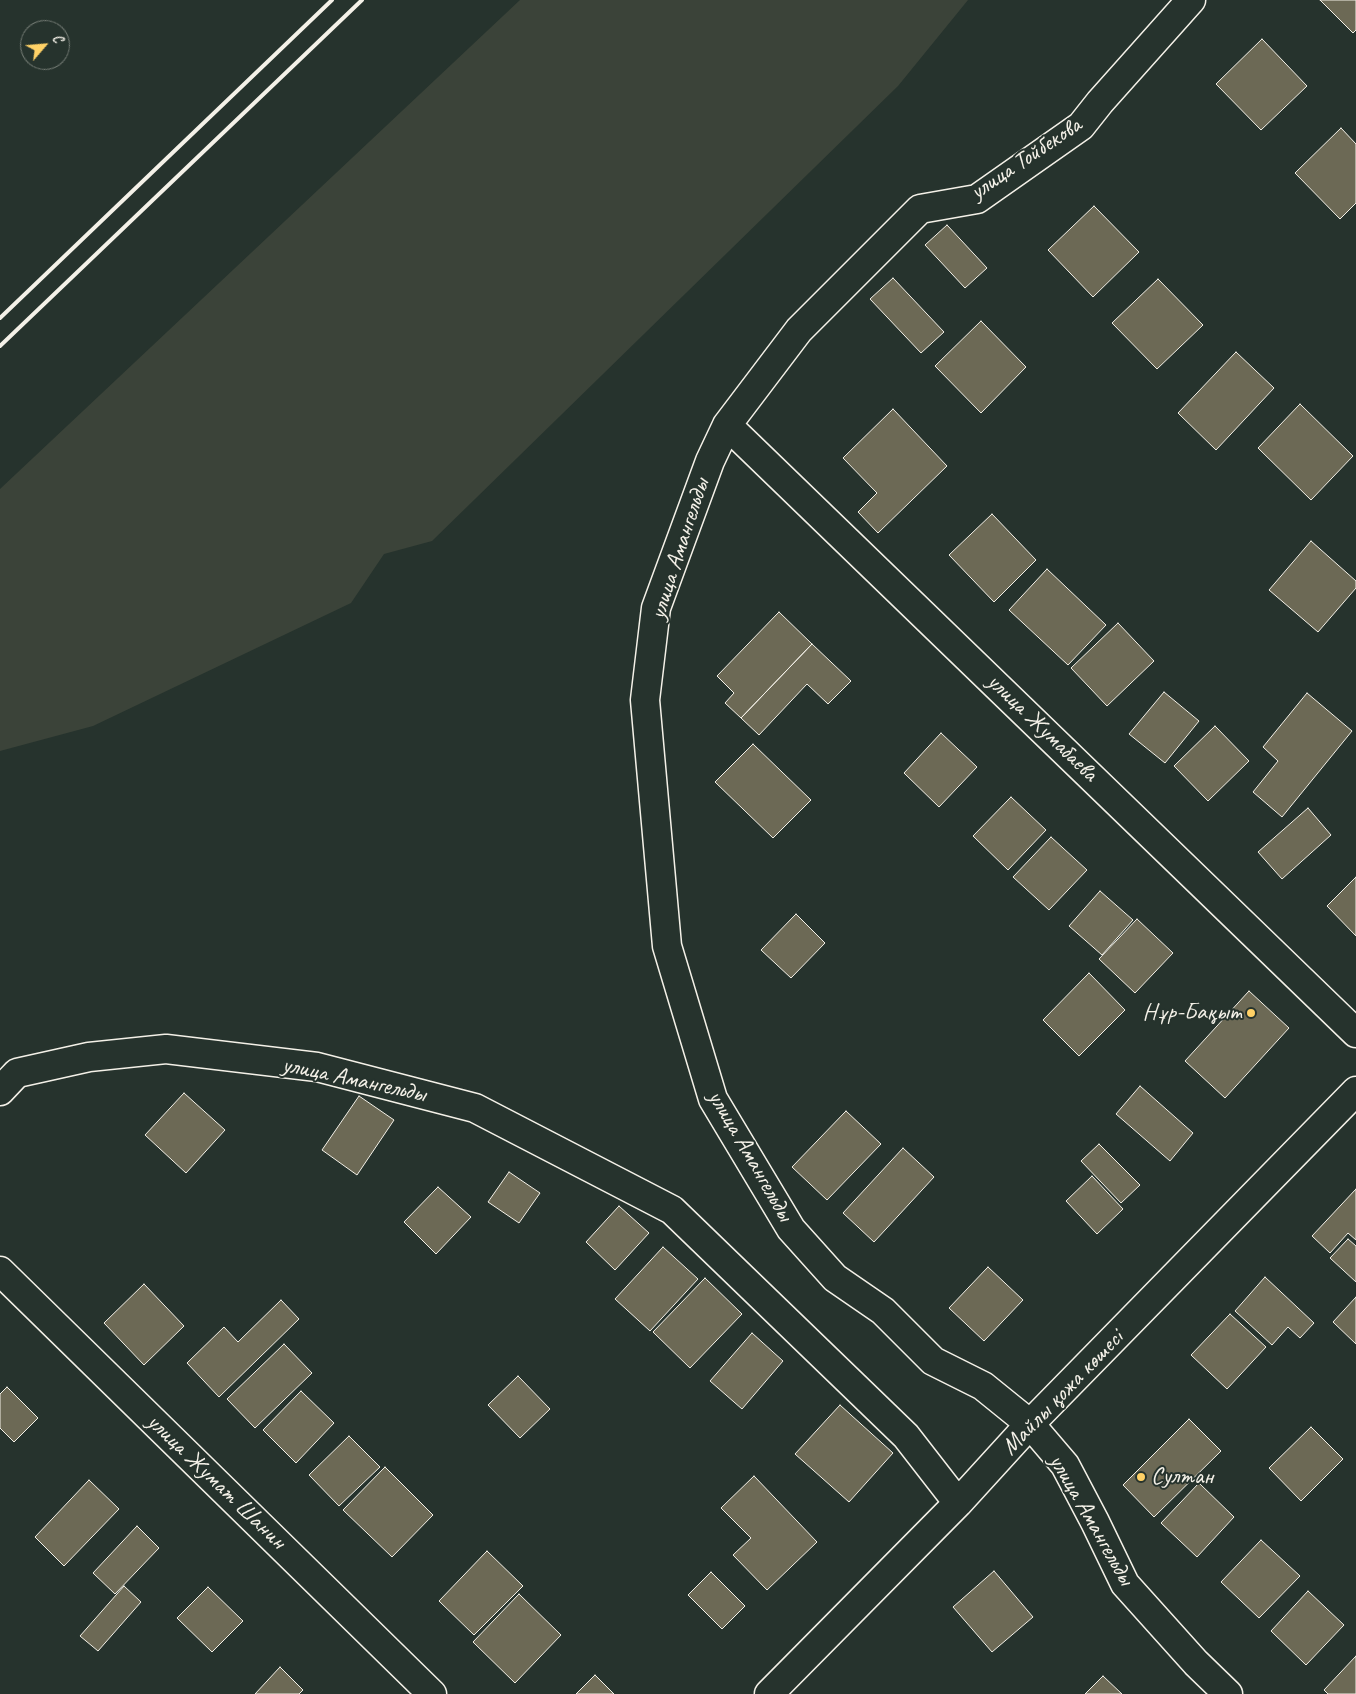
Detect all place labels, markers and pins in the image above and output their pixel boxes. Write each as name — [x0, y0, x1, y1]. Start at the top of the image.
place label: Нұр-Бақыт — [1143, 999, 1241, 1027]
marker: Нұр-Бақыт — [1245, 1007, 1257, 1019]
place label: Султан — [1151, 1463, 1213, 1491]
marker: Султан — [1135, 1471, 1147, 1483]

